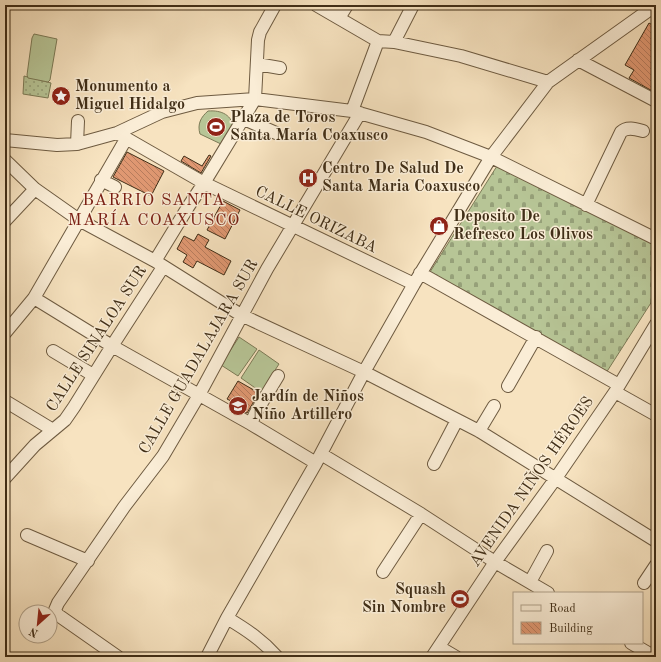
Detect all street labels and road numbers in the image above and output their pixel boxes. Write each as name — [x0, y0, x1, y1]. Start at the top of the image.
street label: CALLE ORIZABA — [253, 184, 379, 256]
street label: CALLE GUADALAJARA SUR — [137, 257, 261, 457]
street label: CALLE SINALOA SUR — [44, 263, 150, 415]
street label: AVENIDA NIÑOS HÉROES — [463, 391, 597, 570]

